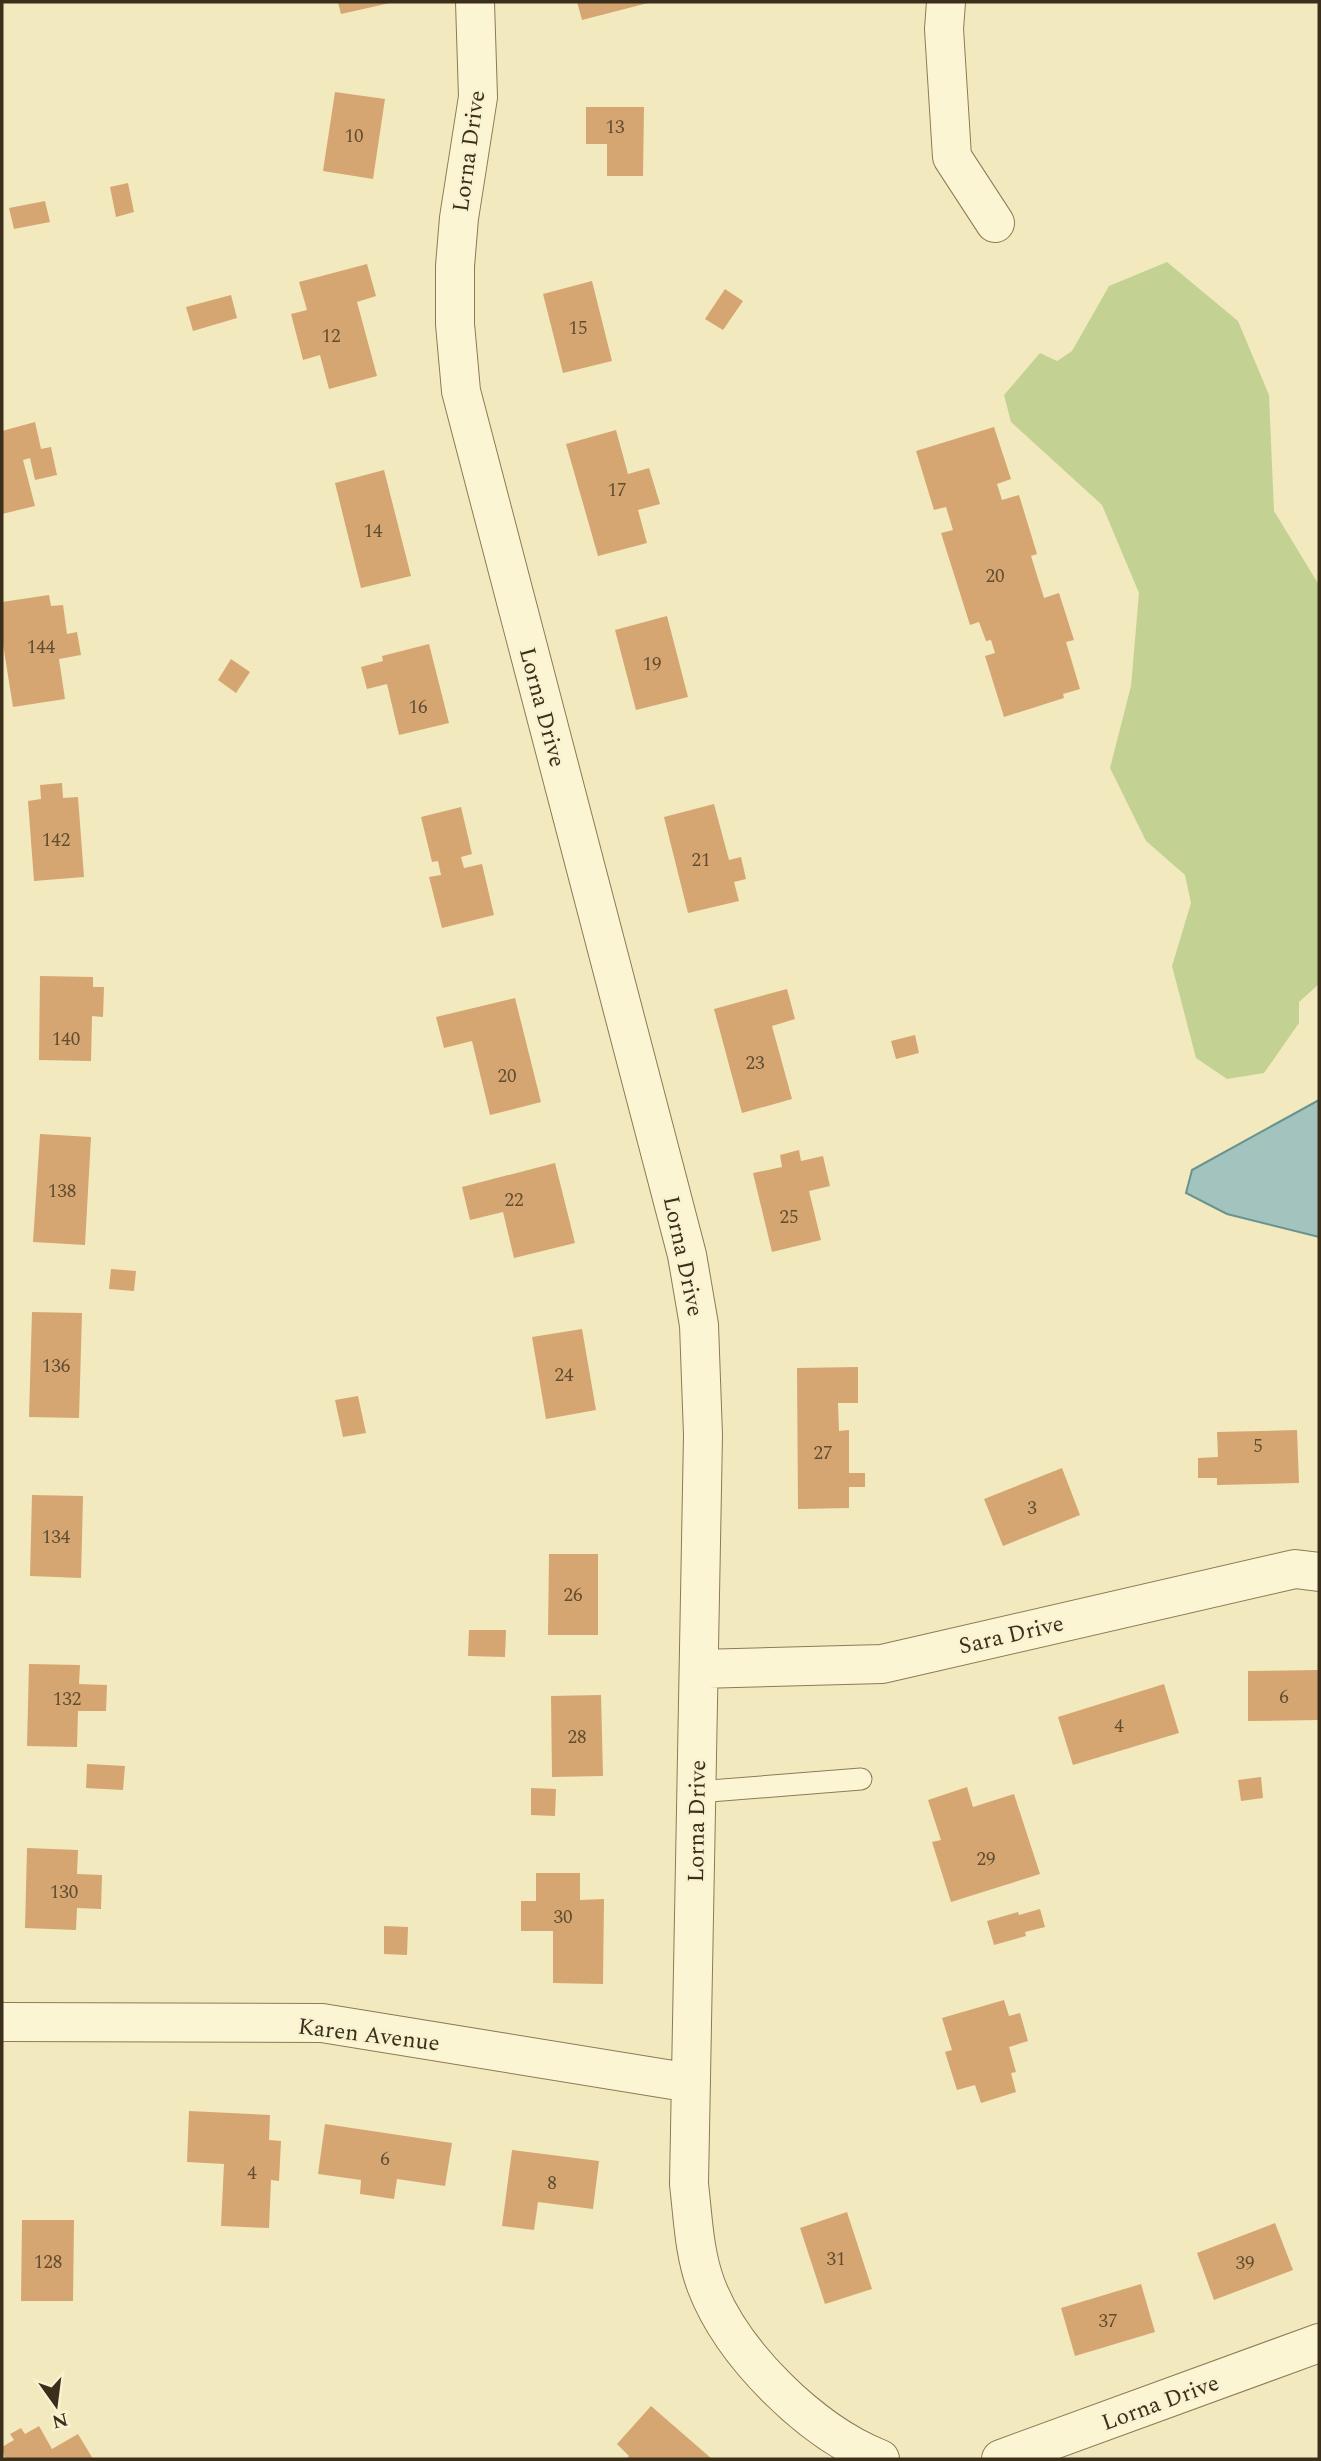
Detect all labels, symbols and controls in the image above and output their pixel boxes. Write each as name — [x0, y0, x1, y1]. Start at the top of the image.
street label: Lorna Drive — [444, 88, 495, 214]
house number: 13 — [605, 113, 625, 142]
house number: 10 — [344, 122, 364, 151]
house number: 15 — [568, 314, 588, 343]
house number: 12 — [321, 322, 341, 351]
house number: 17 — [607, 476, 627, 505]
house number: 14 — [363, 517, 383, 546]
house number: 20 — [985, 562, 1005, 591]
house number: 144 — [27, 633, 56, 662]
street label: Lorna Drive — [509, 644, 574, 771]
house number: 19 — [642, 650, 662, 679]
house number: 16 — [408, 693, 428, 722]
house number: 142 — [42, 826, 70, 855]
house number: 21 — [691, 846, 711, 875]
house number: 140 — [52, 1025, 80, 1054]
house number: 23 — [745, 1049, 765, 1078]
house number: 20 — [497, 1062, 517, 1091]
house number: 138 — [48, 1177, 76, 1206]
house number: 22 — [504, 1186, 524, 1215]
street label: Lorna Drive — [653, 1193, 712, 1320]
house number: 25 — [779, 1203, 799, 1232]
house number: 136 — [42, 1352, 70, 1381]
house number: 24 — [554, 1361, 574, 1390]
house number: 5 — [1253, 1432, 1263, 1461]
house number: 27 — [813, 1439, 833, 1468]
house number: 3 — [1027, 1494, 1037, 1523]
house number: 134 — [42, 1523, 71, 1552]
house number: 26 — [563, 1581, 583, 1610]
street label: Sara Drive — [955, 1606, 1067, 1665]
house number: 6 — [1279, 1683, 1289, 1712]
house number: 132 — [53, 1685, 81, 1714]
house number: 4 — [1114, 1712, 1124, 1741]
house number: 28 — [567, 1723, 587, 1752]
street label: Lorna Drive — [679, 1759, 716, 1883]
house number: 29 — [976, 1845, 996, 1874]
house number: 130 — [50, 1878, 78, 1907]
house number: 30 — [553, 1903, 573, 1932]
street label: Karen Avenue — [296, 2009, 442, 2062]
house number: 6 — [380, 2145, 390, 2174]
house number: 4 — [247, 2159, 257, 2188]
house number: 8 — [547, 2169, 557, 2198]
house number: 31 — [826, 2245, 846, 2274]
house number: 128 — [34, 2248, 62, 2277]
house number: 39 — [1235, 2249, 1255, 2278]
house number: 37 — [1098, 2307, 1118, 2336]
street label: Lorna Drive — [1097, 2366, 1224, 2441]
north arrow — [21, 2370, 91, 2440]
text: N — [49, 2404, 71, 2436]

